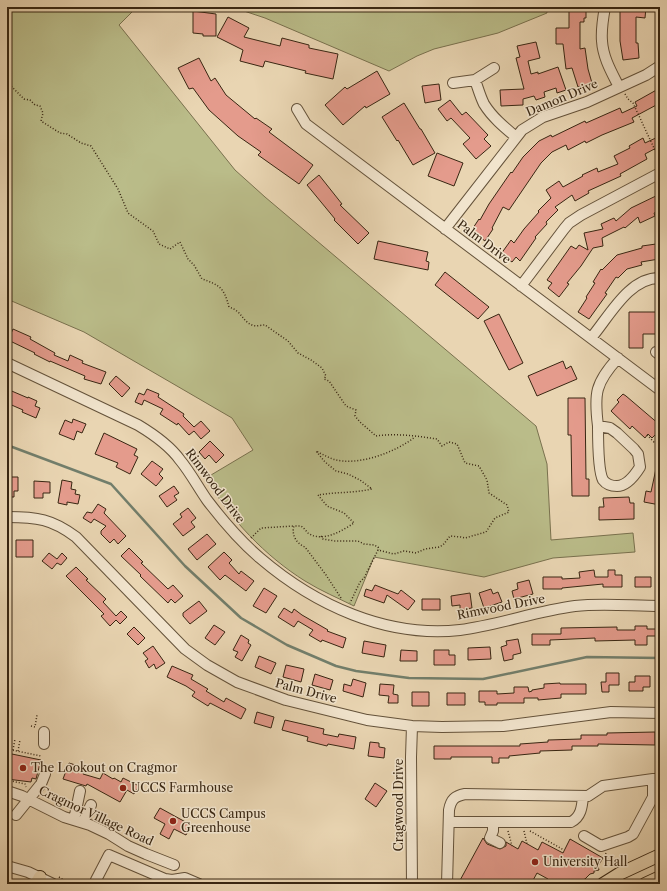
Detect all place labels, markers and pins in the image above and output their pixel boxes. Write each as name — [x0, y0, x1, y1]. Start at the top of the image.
place label: The Lookout on Cragmor — [31, 760, 177, 775]
marker: The Lookout on Cragmor — [18, 763, 28, 773]
place label: UCCS Farmhouse — [131, 780, 233, 795]
marker: UCCS Farmhouse — [118, 783, 128, 793]
place label: UCCS Campus Greenhouse — [181, 806, 266, 835]
marker: UCCS Campus Greenhouse — [168, 816, 178, 826]
place label: University Hall — [543, 854, 628, 869]
marker: University Hall — [530, 857, 540, 867]

